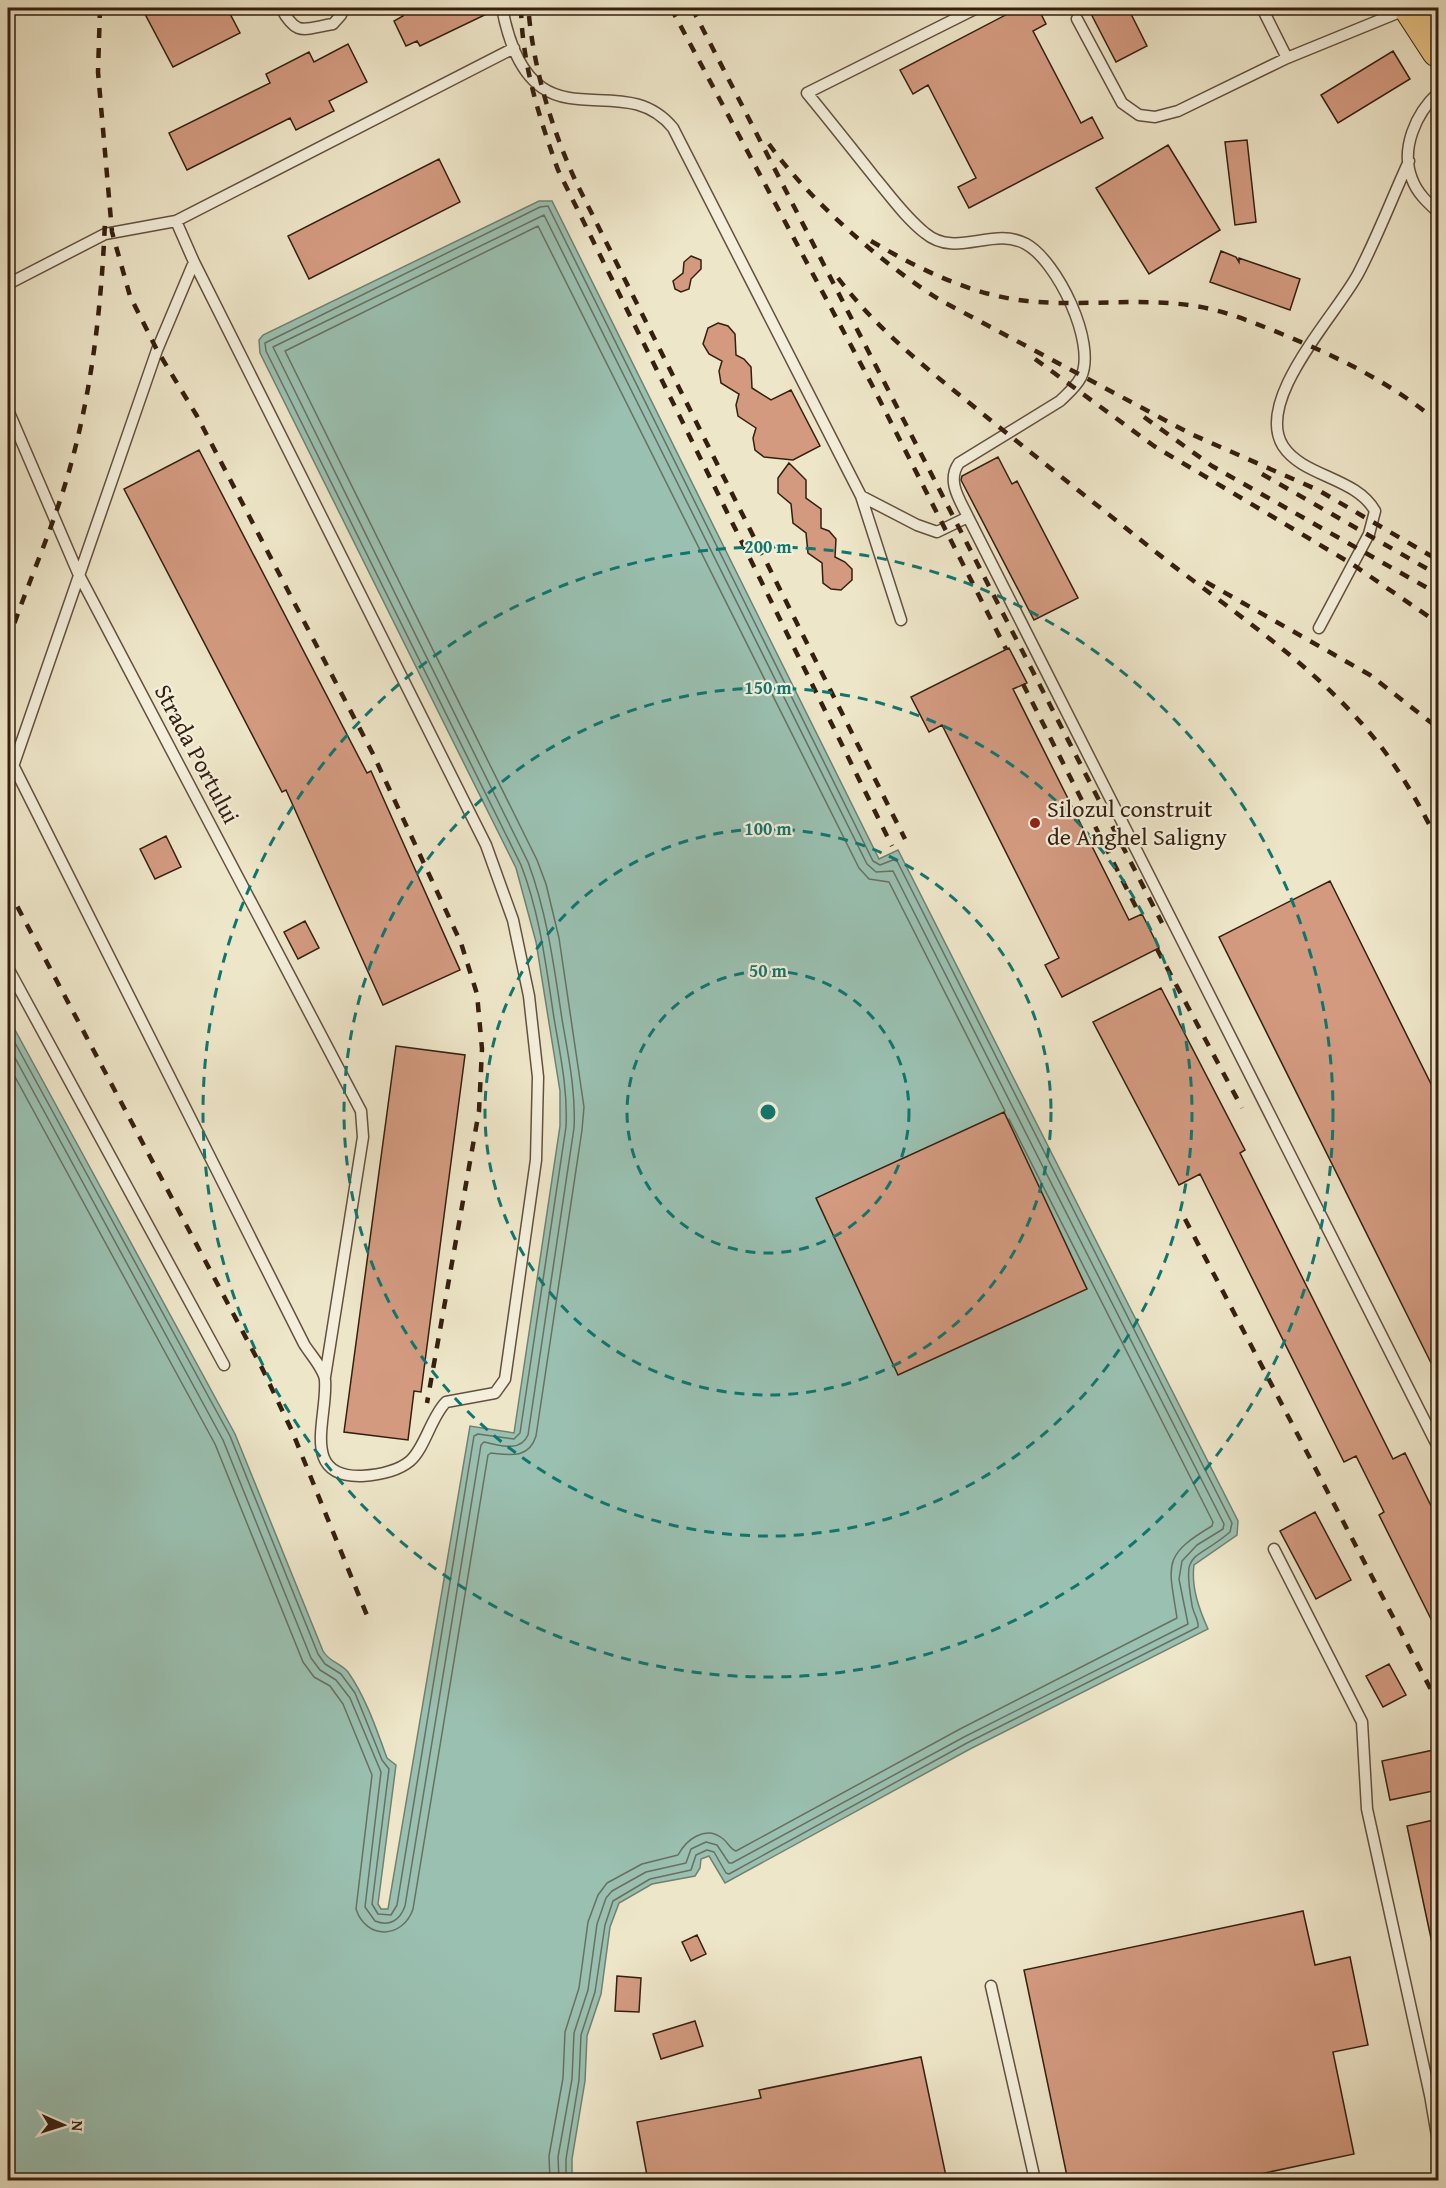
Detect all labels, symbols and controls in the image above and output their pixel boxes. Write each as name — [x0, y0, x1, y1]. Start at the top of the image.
text: 200 m — [744, 533, 792, 560]
text: 150 m — [744, 674, 792, 701]
street label: Strada Portului — [146, 678, 249, 830]
place label: Silozul construit de Anghel Saligny — [1047, 791, 1227, 854]
text: 100 m — [744, 815, 792, 842]
marker: Silozul construit de Anghel Saligny — [1028, 816, 1042, 830]
text: 50 m — [749, 957, 788, 984]
centre of rings — [758, 1102, 778, 1122]
north arrow — [33, 2095, 93, 2155]
text: N — [66, 2120, 90, 2132]

